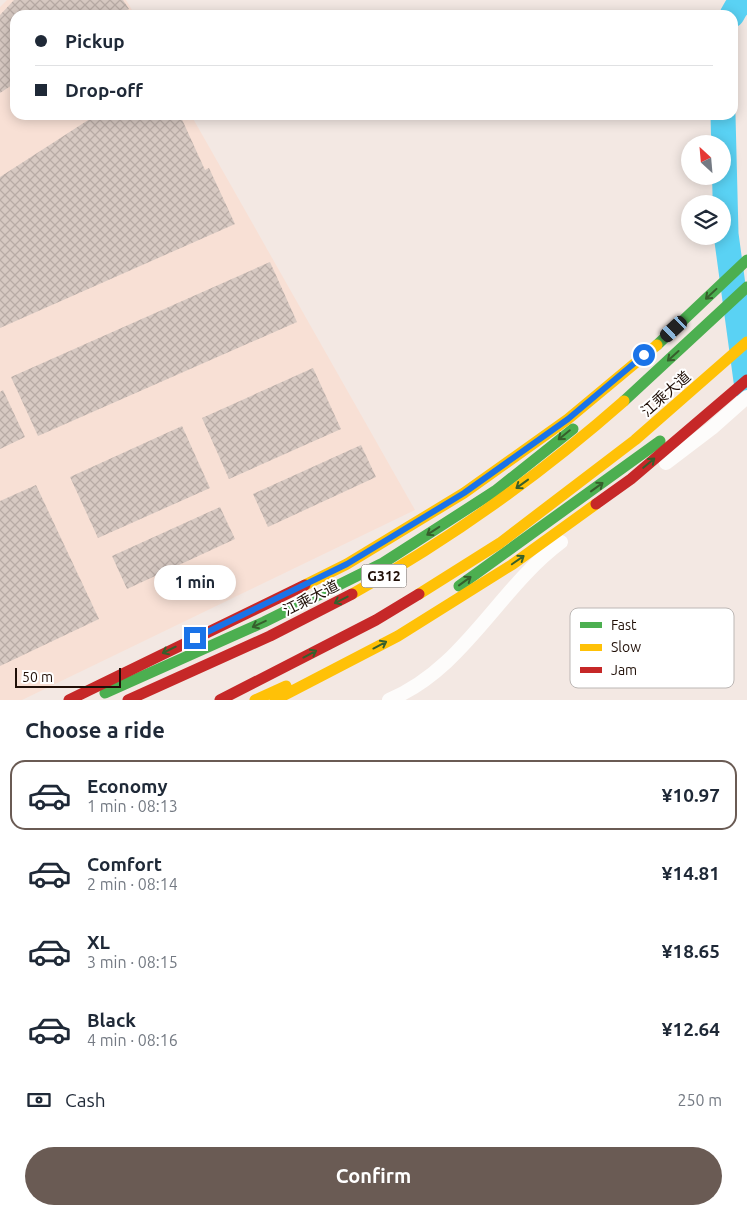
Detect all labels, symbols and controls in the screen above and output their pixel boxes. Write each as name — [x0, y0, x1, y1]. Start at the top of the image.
text: Pickup — [65, 30, 125, 52]
text: Drop-off — [65, 79, 143, 101]
north arrow — [681, 135, 731, 185]
map controls — [681, 135, 731, 245]
button: layers — [681, 195, 731, 245]
one-way arrow — [705, 288, 718, 300]
car — [657, 313, 690, 345]
route start — [633, 344, 655, 366]
one-way arrow — [666, 350, 679, 362]
street label: 江乘大道 — [637, 368, 694, 420]
one-way arrow — [558, 430, 571, 441]
one-way arrow — [642, 458, 655, 469]
one-way arrow — [515, 479, 529, 489]
one-way arrow — [590, 482, 604, 492]
one-way arrow — [426, 526, 440, 536]
one-way arrow — [511, 555, 525, 565]
road number: G312 — [362, 564, 406, 588]
callout: 1 min — [154, 566, 236, 600]
text: 1 min — [175, 573, 215, 591]
street label: 江乘大道 — [280, 576, 341, 619]
one-way arrow — [458, 576, 471, 587]
one-way arrow — [334, 595, 349, 605]
legend — [570, 608, 734, 688]
text: Fast — [611, 617, 637, 633]
one-way arrow — [252, 620, 267, 630]
route end — [184, 627, 206, 649]
text: Slow — [611, 639, 641, 655]
one-way arrow — [372, 640, 387, 649]
one-way arrow — [162, 645, 177, 655]
one-way arrow — [302, 649, 317, 658]
text: Jam — [611, 662, 637, 678]
scale bar — [15, 665, 121, 688]
text: 50 m — [22, 669, 53, 685]
text: Choose a ride — [25, 717, 165, 742]
icon: car — [27, 773, 72, 818]
text: Economy — [87, 775, 168, 797]
text: ¥10.97 — [662, 784, 720, 806]
text: 1 min · 08:13 — [87, 797, 178, 815]
icon: car — [27, 851, 72, 896]
text: Comfort — [87, 853, 162, 875]
text: ¥14.81 — [662, 862, 720, 884]
text: 2 min · 08:14 — [87, 875, 178, 893]
icon: car — [27, 929, 72, 974]
text: XL — [87, 931, 110, 953]
text: ¥18.65 — [662, 940, 720, 962]
text: 3 min · 08:15 — [87, 953, 178, 971]
icon: car — [27, 1007, 72, 1052]
text: Black — [87, 1009, 136, 1031]
text: ¥12.64 — [662, 1018, 720, 1040]
text: 4 min · 08:16 — [87, 1031, 178, 1049]
icon: cash — [25, 1086, 53, 1114]
text: Cash — [65, 1089, 106, 1111]
text: 250 m — [677, 1091, 722, 1109]
button: Confirm — [25, 1147, 722, 1205]

